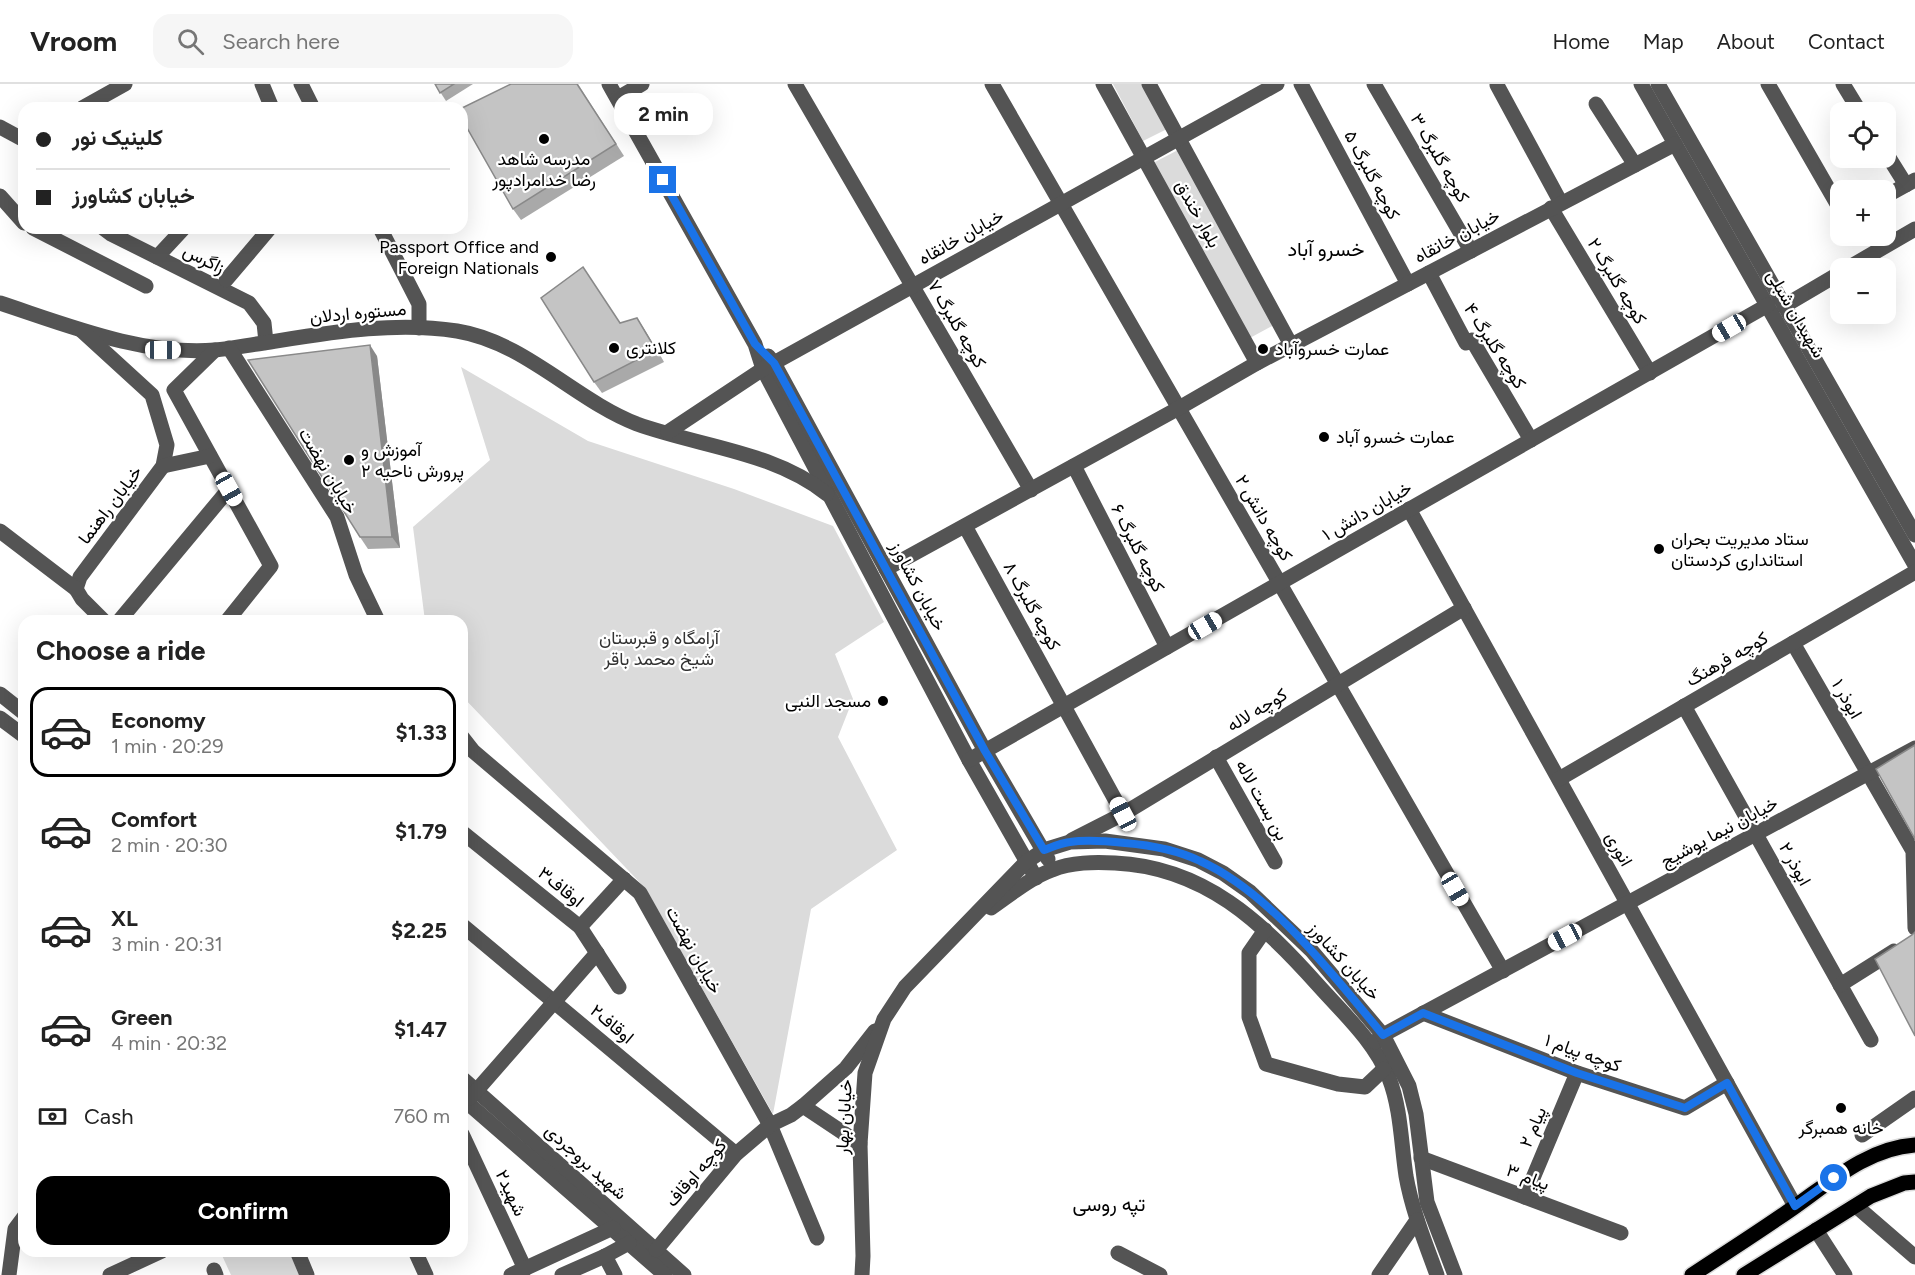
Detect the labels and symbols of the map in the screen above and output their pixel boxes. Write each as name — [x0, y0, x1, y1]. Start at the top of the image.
callout: 2 min — [614, 93, 712, 135]
street label: کوچه گلبرگ ۳ — [1405, 110, 1474, 207]
street label: کوچه گلبرگ ۵ — [1338, 127, 1405, 224]
marker: مدرسه شاهد رضا خدامرادپور — [537, 132, 551, 146]
place label: مدرسه شاهد رضا خدامرادپور — [491, 148, 596, 192]
route end — [649, 166, 676, 193]
street label: بلوار خندق — [1170, 176, 1226, 252]
street label: خیابان خانقاه — [1410, 204, 1504, 268]
street label: خیابان خانقاه — [915, 205, 1007, 269]
street label: کوچه گلبرگ ۲ — [1582, 234, 1651, 329]
place label: Passport Office and Foreign Nationals — [379, 236, 539, 279]
district label: خسرو آباد — [1288, 237, 1364, 262]
street label: زاگرس — [179, 239, 229, 279]
marker: Passport Office and Foreign Nationals — [544, 250, 558, 264]
street label: شهیدان شبلی — [1762, 266, 1830, 362]
street label: کوچه گلبرگ ۷ — [922, 276, 991, 372]
street label: مستوره اردلان — [309, 298, 407, 328]
street label: کوچه گلبرگ ۴ — [1458, 299, 1531, 393]
car — [1709, 311, 1749, 345]
place label: کلانتری — [626, 337, 676, 359]
place label: عمارت خسروآباد — [1275, 338, 1389, 360]
car — [145, 341, 181, 359]
marker: کلانتری — [607, 341, 621, 355]
marker: عمارت خسروآباد — [1256, 342, 1270, 356]
street label: خیابان نهضت — [294, 424, 362, 518]
place label: عمارت خسرو آباد — [1336, 426, 1455, 448]
marker: عمارت خسرو آباد — [1317, 430, 1331, 444]
place label: آموزش و پرورش ناحیه ۲ — [361, 439, 464, 483]
marker: آموزش و پرورش ناحیه ۲ — [342, 453, 356, 467]
street label: خیابان راهنما — [73, 461, 147, 549]
car — [212, 469, 246, 509]
street label: کوچه دانش ۲ — [1230, 471, 1298, 566]
street label: خیابان دانش ۱ — [1318, 477, 1416, 545]
street label: کوچه گلبرگ ۶ — [1106, 500, 1170, 596]
place label: ستاد مدیریت بحران استانداری کردستان — [1671, 528, 1809, 571]
street label: خیابان کشاورز — [885, 537, 951, 634]
marker: ستاد مدیریت بحران استانداری کردستان — [1652, 542, 1666, 556]
street label: کوچه گلبرگ ۸ — [998, 558, 1065, 655]
car — [1185, 609, 1225, 643]
park label: آرامگاه و قبرستان شیخ محمد باقر — [599, 627, 721, 671]
street label: کوچه فرهنگ — [1682, 627, 1772, 692]
street label: ابوذر ۱ — [1827, 675, 1867, 723]
street label: کوچه لاله — [1223, 683, 1292, 737]
place label: مسجد النبی — [785, 690, 871, 712]
marker: مسجد النبی — [876, 694, 890, 708]
street label: بن بست لاله — [1231, 756, 1293, 844]
street label: خیابان نیما یوشیج — [1657, 792, 1782, 873]
car — [1107, 794, 1139, 834]
street label: انوری — [1601, 828, 1637, 870]
street label: ابوذر ۲ — [1774, 838, 1816, 890]
street label: اوقاف۳ — [534, 862, 588, 912]
car — [1438, 869, 1472, 909]
street label: خیابان نهضت — [661, 903, 727, 997]
street label: خیابان کشاورز — [1302, 917, 1385, 1005]
car — [1545, 921, 1585, 953]
street label: اوقاف۲ — [586, 999, 638, 1049]
street label: کوچه پیام ۱ — [1541, 1029, 1624, 1078]
street label: خیابان بهار — [831, 1079, 857, 1156]
marker: خانه همبرگر — [1834, 1101, 1848, 1115]
street label: پیام ۲ — [1515, 1103, 1552, 1151]
place label: خانه همبرگر — [1798, 1117, 1883, 1139]
street label: شهید بروجردی — [541, 1119, 631, 1205]
street label: کوچه اوقاف — [661, 1135, 732, 1212]
street label: پیام ۳ — [1503, 1159, 1553, 1196]
route start — [1820, 1164, 1847, 1191]
street label: شهید۲ — [491, 1166, 531, 1220]
district label: تپه روسی — [1073, 1192, 1145, 1218]

